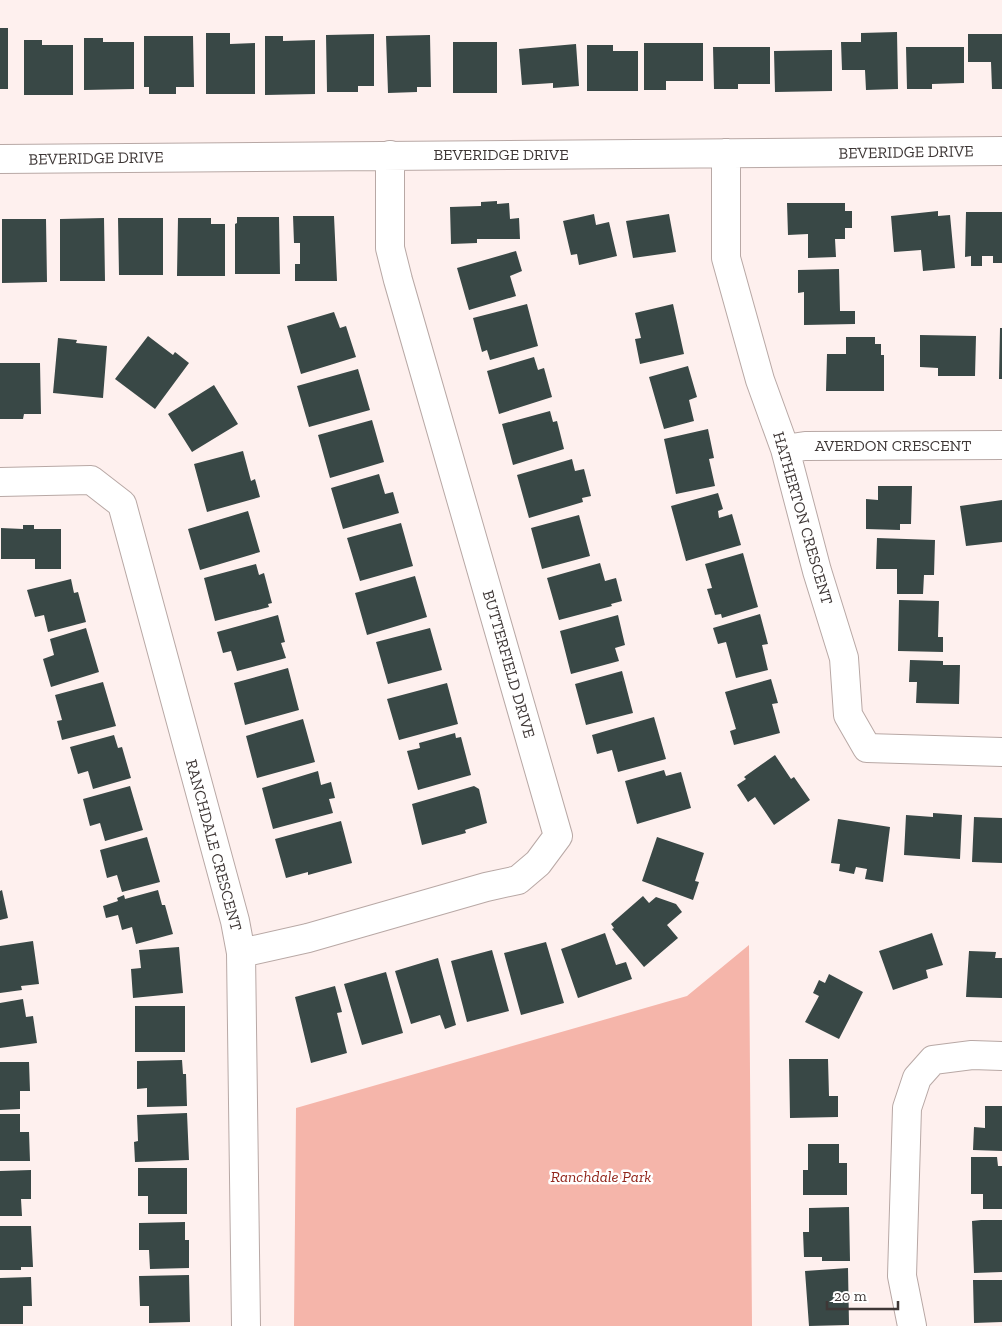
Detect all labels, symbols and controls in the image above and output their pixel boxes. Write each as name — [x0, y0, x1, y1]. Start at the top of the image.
street label: BEVERIDGE DRIVE — [838, 141, 974, 163]
street label: BEVERIDGE DRIVE — [433, 145, 569, 164]
street label: BEVERIDGE DRIVE — [28, 147, 164, 169]
street label: HATHERTON CRESCENT — [769, 429, 837, 607]
street label: AVERDON CRESCENT — [815, 436, 971, 455]
street label: BUTTERFIELD DRIVE — [479, 588, 539, 740]
street label: RANCHDALE CRESCENT — [182, 757, 246, 933]
park label: Ranchdale Park — [550, 1167, 652, 1186]
scale bar — [827, 1278, 898, 1310]
text: 20 m — [834, 1287, 867, 1305]

